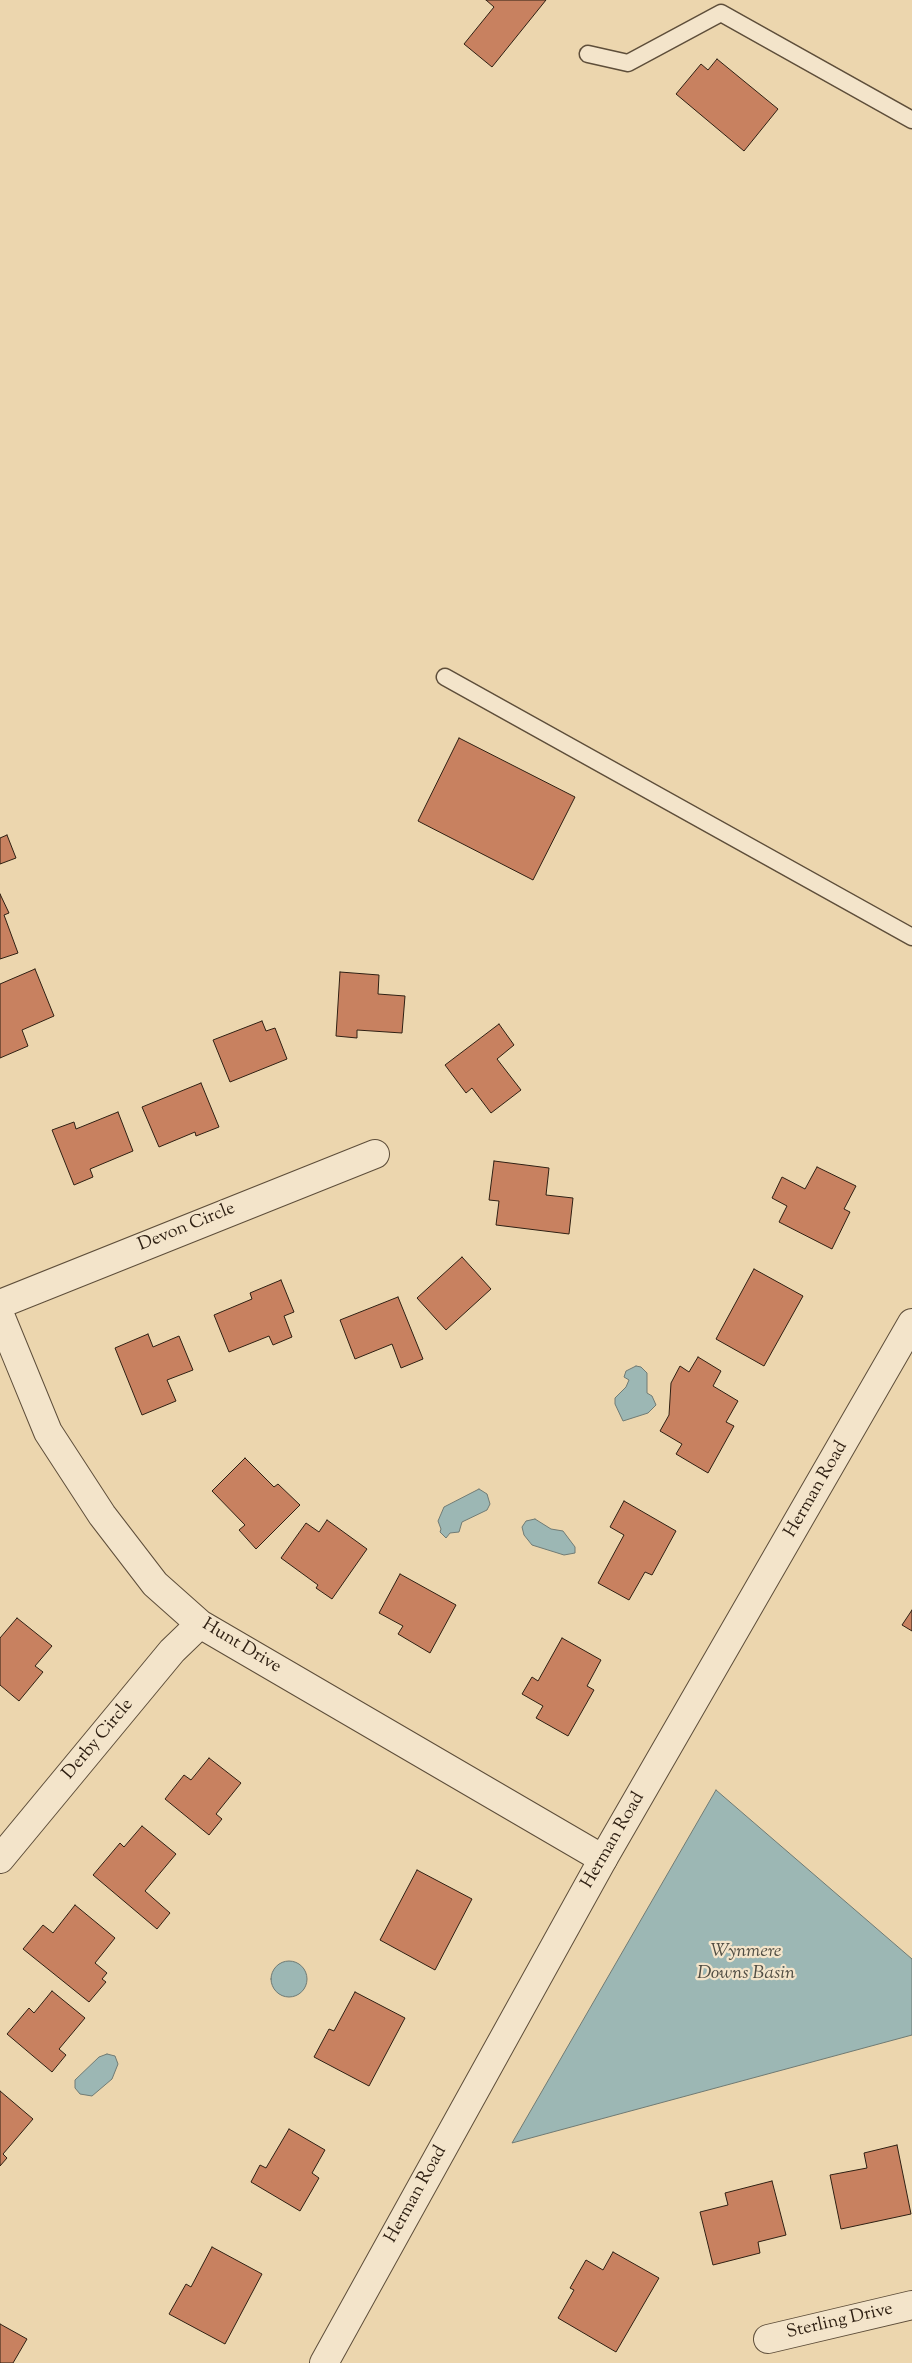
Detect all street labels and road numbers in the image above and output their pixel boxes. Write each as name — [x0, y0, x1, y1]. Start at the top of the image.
street label: Devon Circle — [135, 1199, 239, 1257]
street label: Herman Road — [781, 1438, 853, 1542]
street label: Hunt Drive — [198, 1615, 284, 1679]
street label: Derby Circle — [59, 1695, 139, 1785]
street label: Herman Road — [578, 1789, 650, 1893]
street label: Herman Road — [381, 2143, 453, 2247]
street label: Sterling Drive — [785, 2299, 895, 2345]

